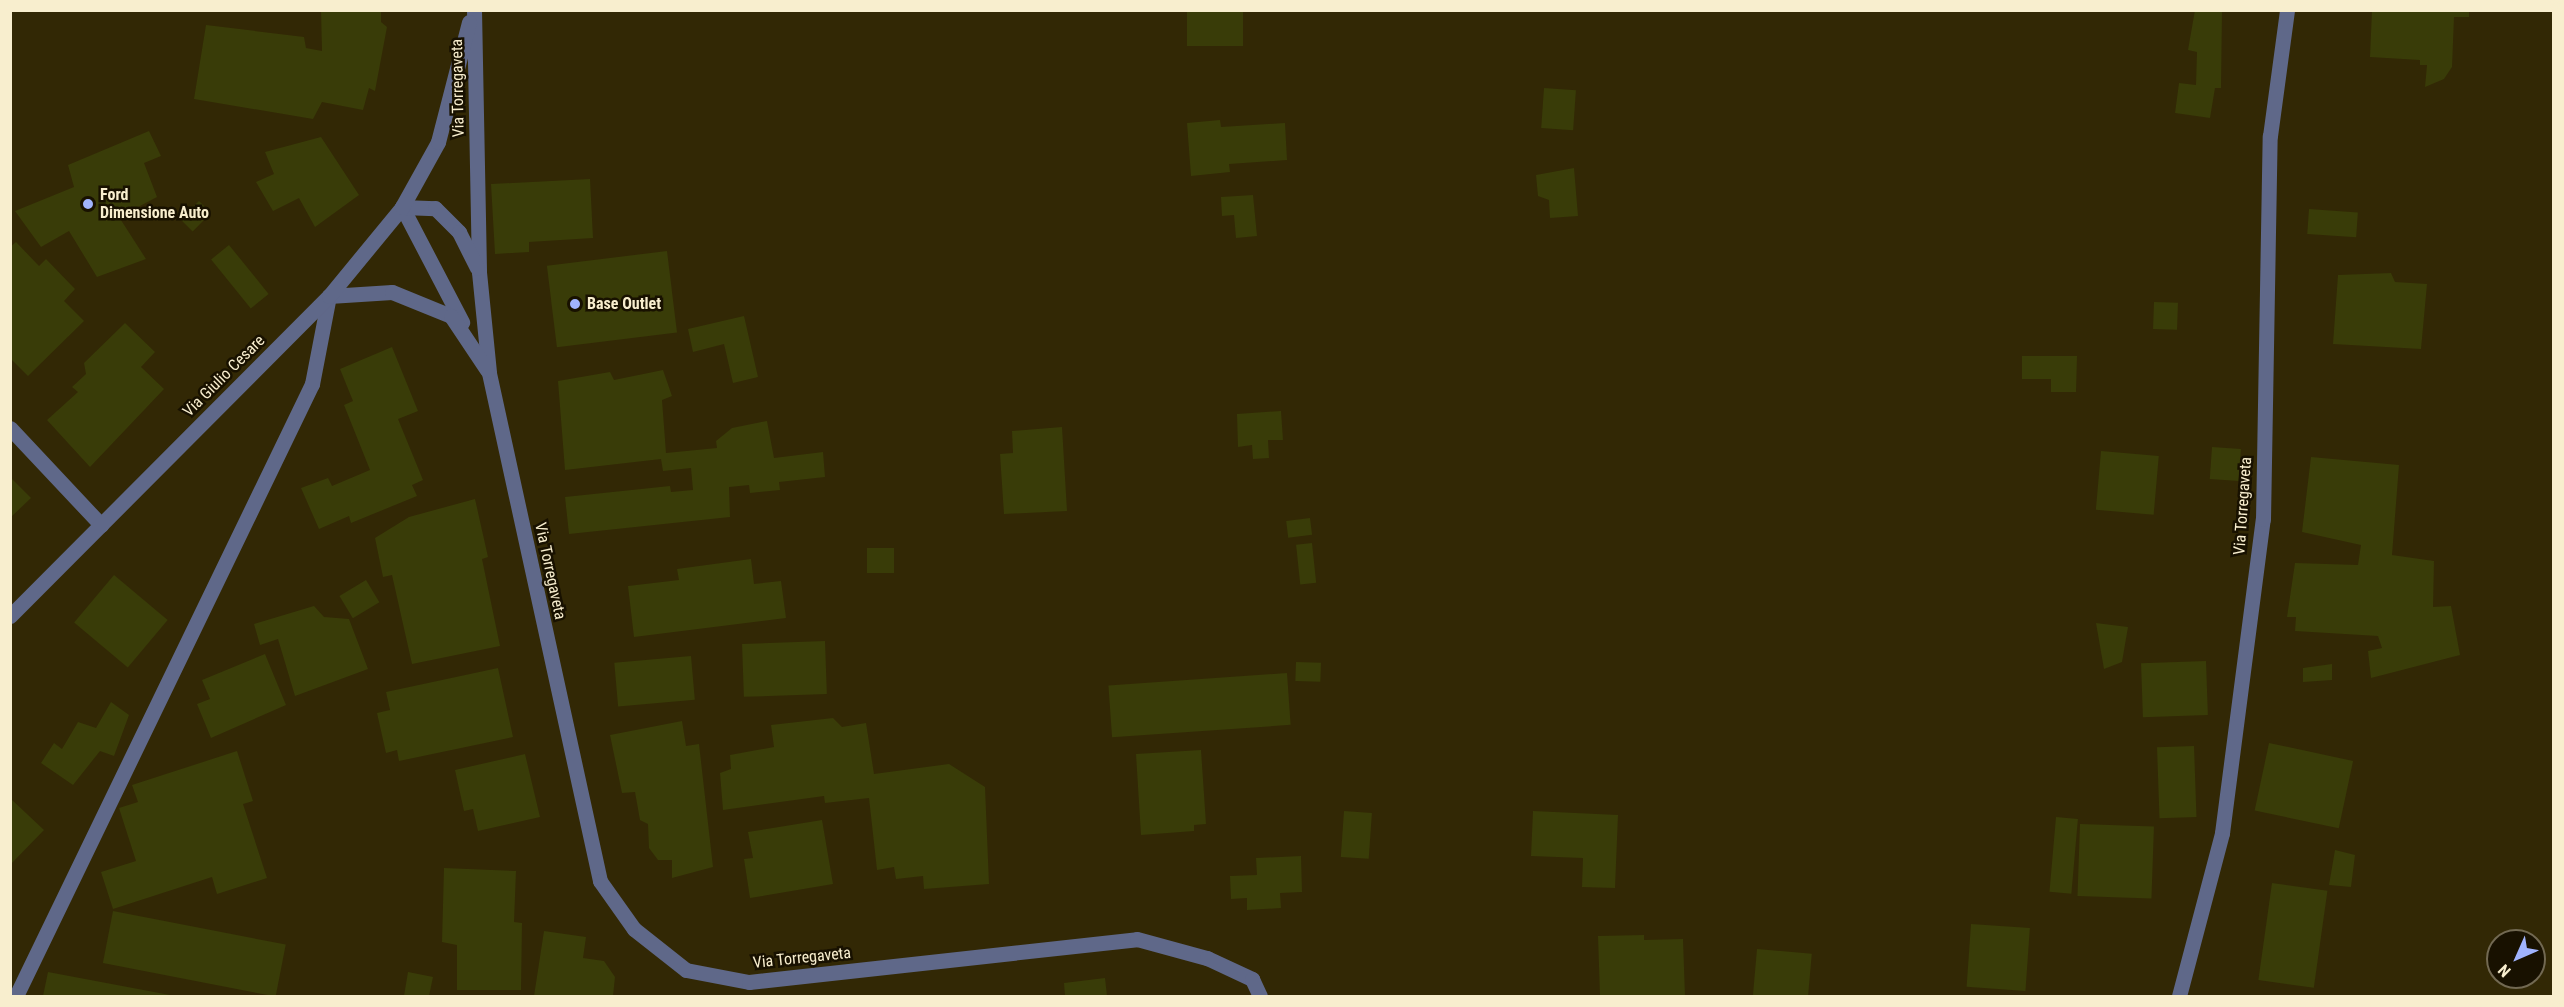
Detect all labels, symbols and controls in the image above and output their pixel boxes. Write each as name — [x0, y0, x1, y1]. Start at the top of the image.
street label: Via Torregaveta — [448, 38, 468, 138]
place label: Ford Dimensione Auto — [100, 185, 209, 223]
marker: Ford Dimensione Auto — [81, 197, 95, 211]
place label: Base Outlet — [587, 294, 661, 314]
marker: Base Outlet — [568, 297, 582, 311]
street label: Via Giulio Cesare — [179, 331, 269, 421]
street label: Via Torregaveta — [2230, 456, 2256, 556]
street label: Via Torregaveta — [530, 521, 570, 621]
north arrow — [2486, 929, 2546, 989]
street label: Via Torregaveta — [752, 943, 852, 973]
text: N — [2494, 960, 2515, 981]

